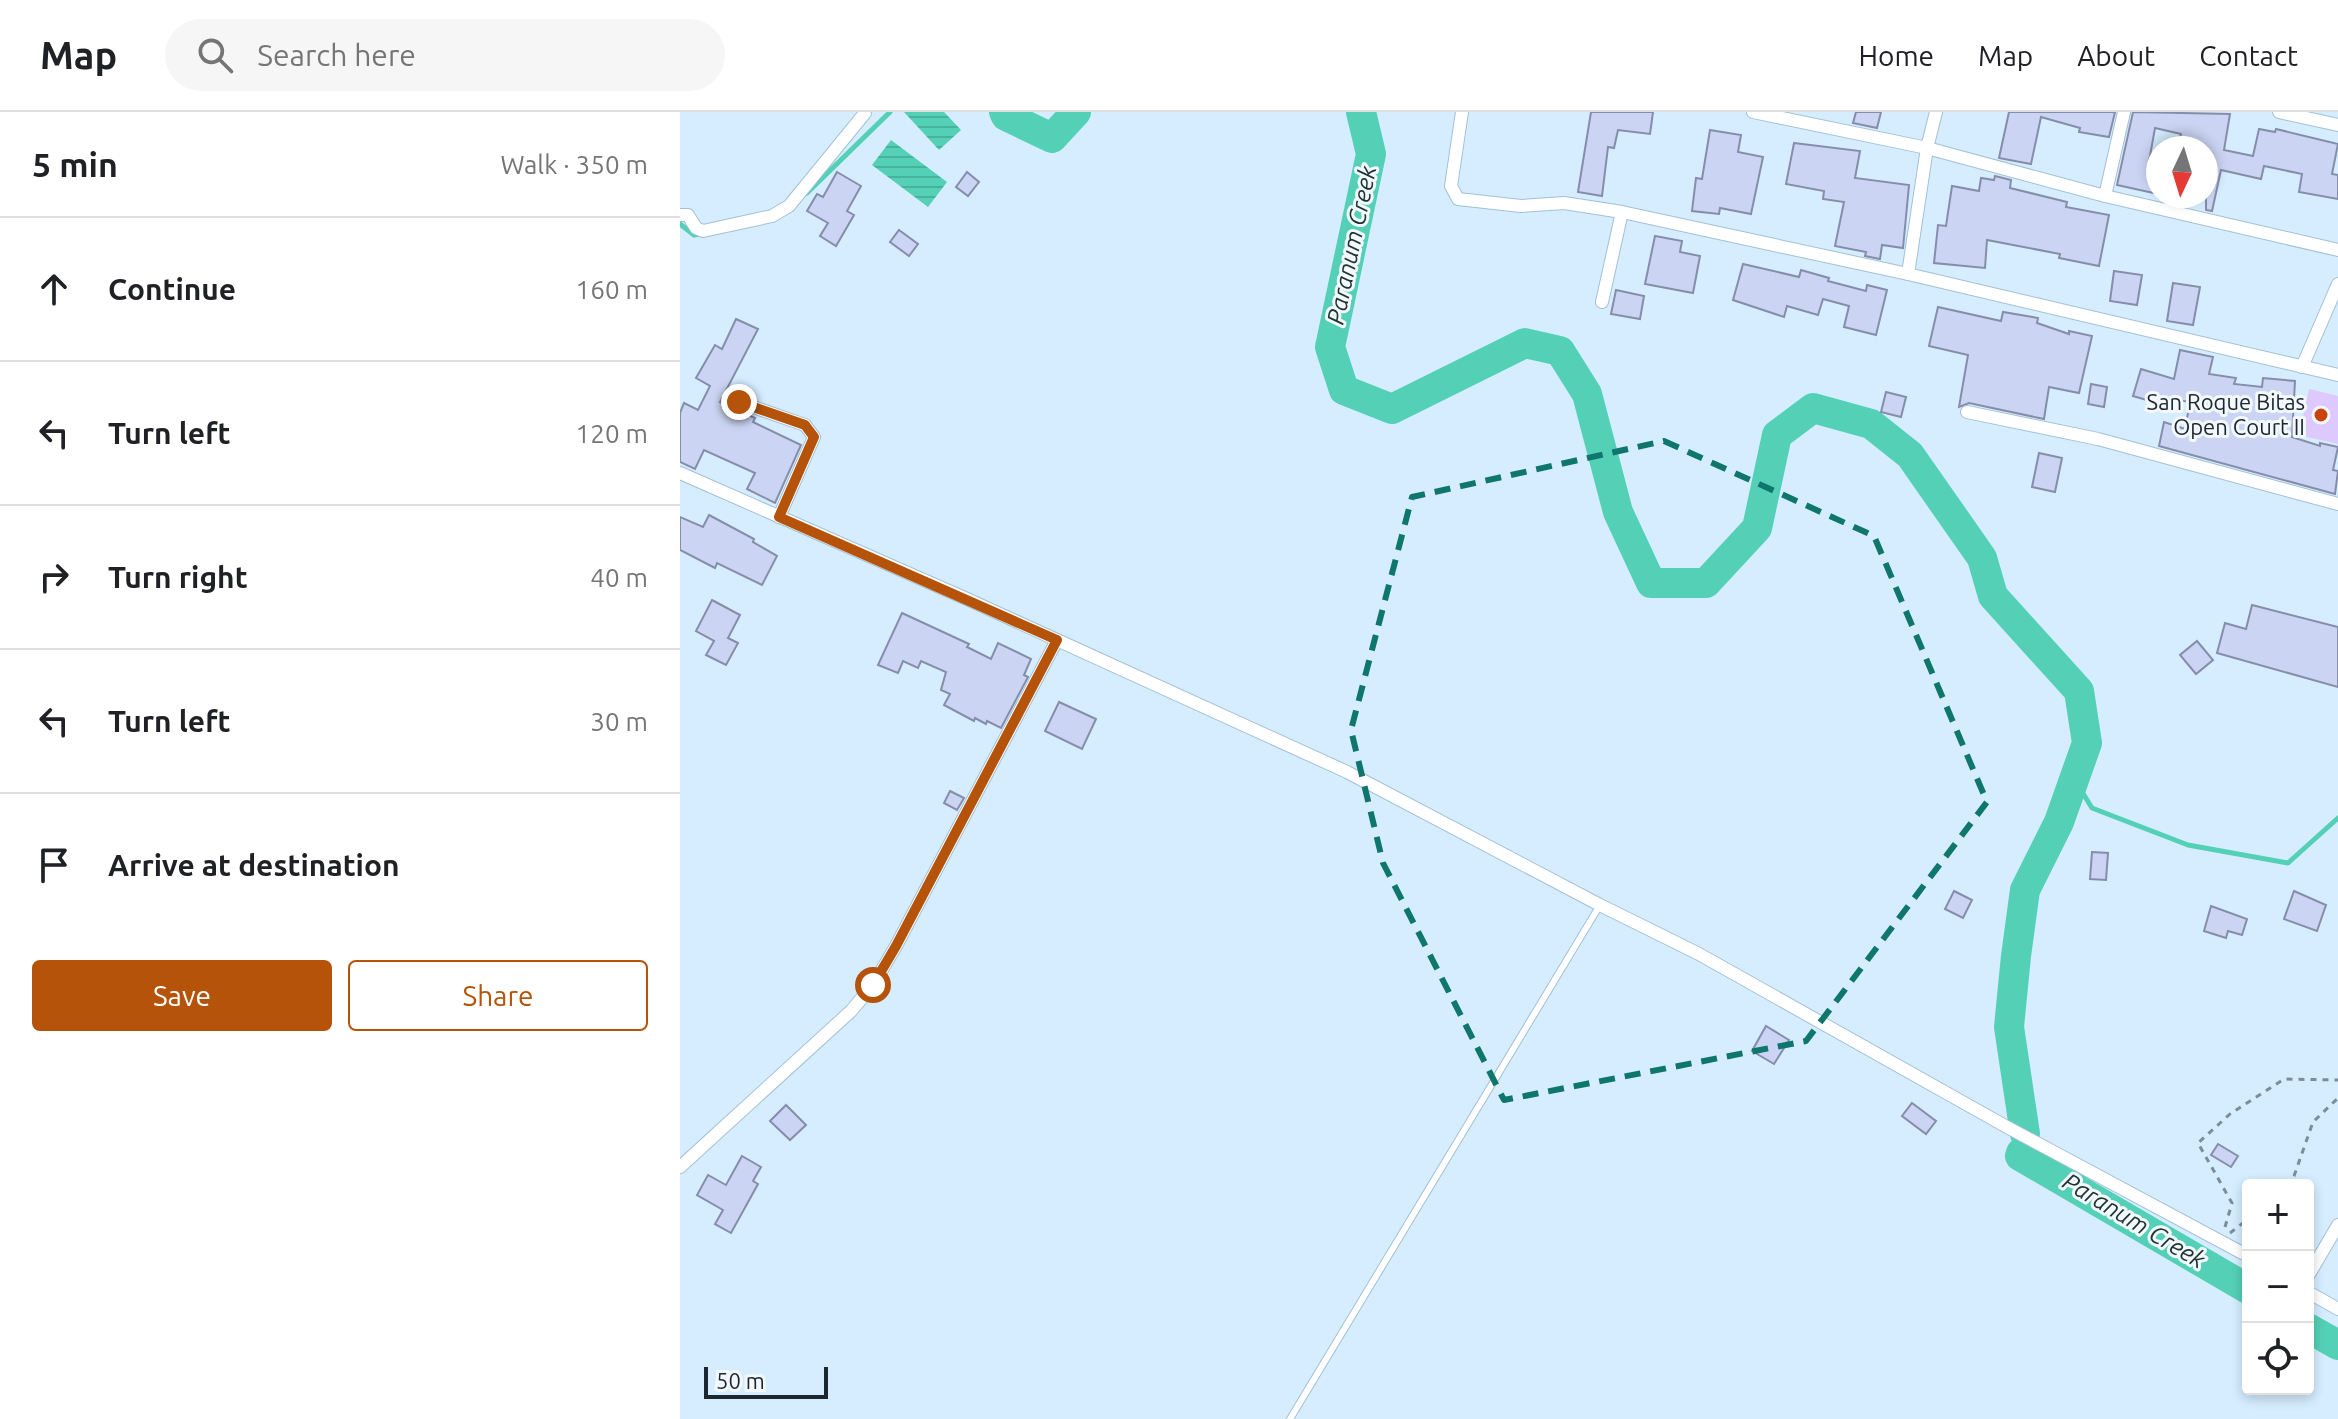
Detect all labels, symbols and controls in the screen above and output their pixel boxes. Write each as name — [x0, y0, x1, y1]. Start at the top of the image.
search box — [165, 19, 725, 91]
icon: search — [193, 33, 237, 77]
text: Map — [40, 34, 117, 76]
text: Search here — [257, 38, 416, 72]
text: Home — [1859, 40, 1934, 71]
text: Map — [1978, 40, 2033, 71]
text: About — [2077, 40, 2155, 71]
text: Contact — [2199, 40, 2298, 71]
north arrow — [2146, 136, 2218, 208]
text: 5 min — [32, 145, 118, 183]
text: Walk · 350 m — [500, 150, 648, 179]
water label: Paranum Creek — [1322, 162, 1382, 327]
icon: ahead — [32, 267, 76, 311]
text: Continue — [108, 272, 236, 306]
text: 160 m — [576, 275, 648, 304]
route end — [721, 384, 757, 420]
place label: San Roque Bitas Open Court II — [2147, 389, 2305, 439]
marker: San Roque Bitas Open Court II — [2312, 406, 2330, 424]
icon: left — [32, 411, 76, 455]
text: Turn left — [108, 416, 230, 450]
text: 120 m — [576, 419, 648, 448]
icon: right — [32, 555, 76, 599]
text: Turn right — [108, 560, 248, 594]
text: 40 m — [590, 563, 648, 592]
icon: left — [32, 699, 76, 743]
text: Turn left — [108, 704, 230, 738]
text: 30 m — [590, 707, 648, 736]
icon: arrive — [32, 843, 76, 887]
text: Arrive at destination — [108, 848, 400, 882]
button: Save — [32, 960, 332, 1031]
button: Share — [348, 960, 648, 1031]
route start — [855, 967, 891, 1003]
water label: Paranum Creek — [2058, 1167, 2211, 1274]
map controls — [2242, 1179, 2314, 1395]
button: + — [2242, 1179, 2314, 1251]
button: − — [2242, 1251, 2314, 1323]
button: locate — [2242, 1323, 2314, 1395]
scale bar — [704, 1363, 828, 1399]
text: 50 m — [716, 1368, 765, 1393]

